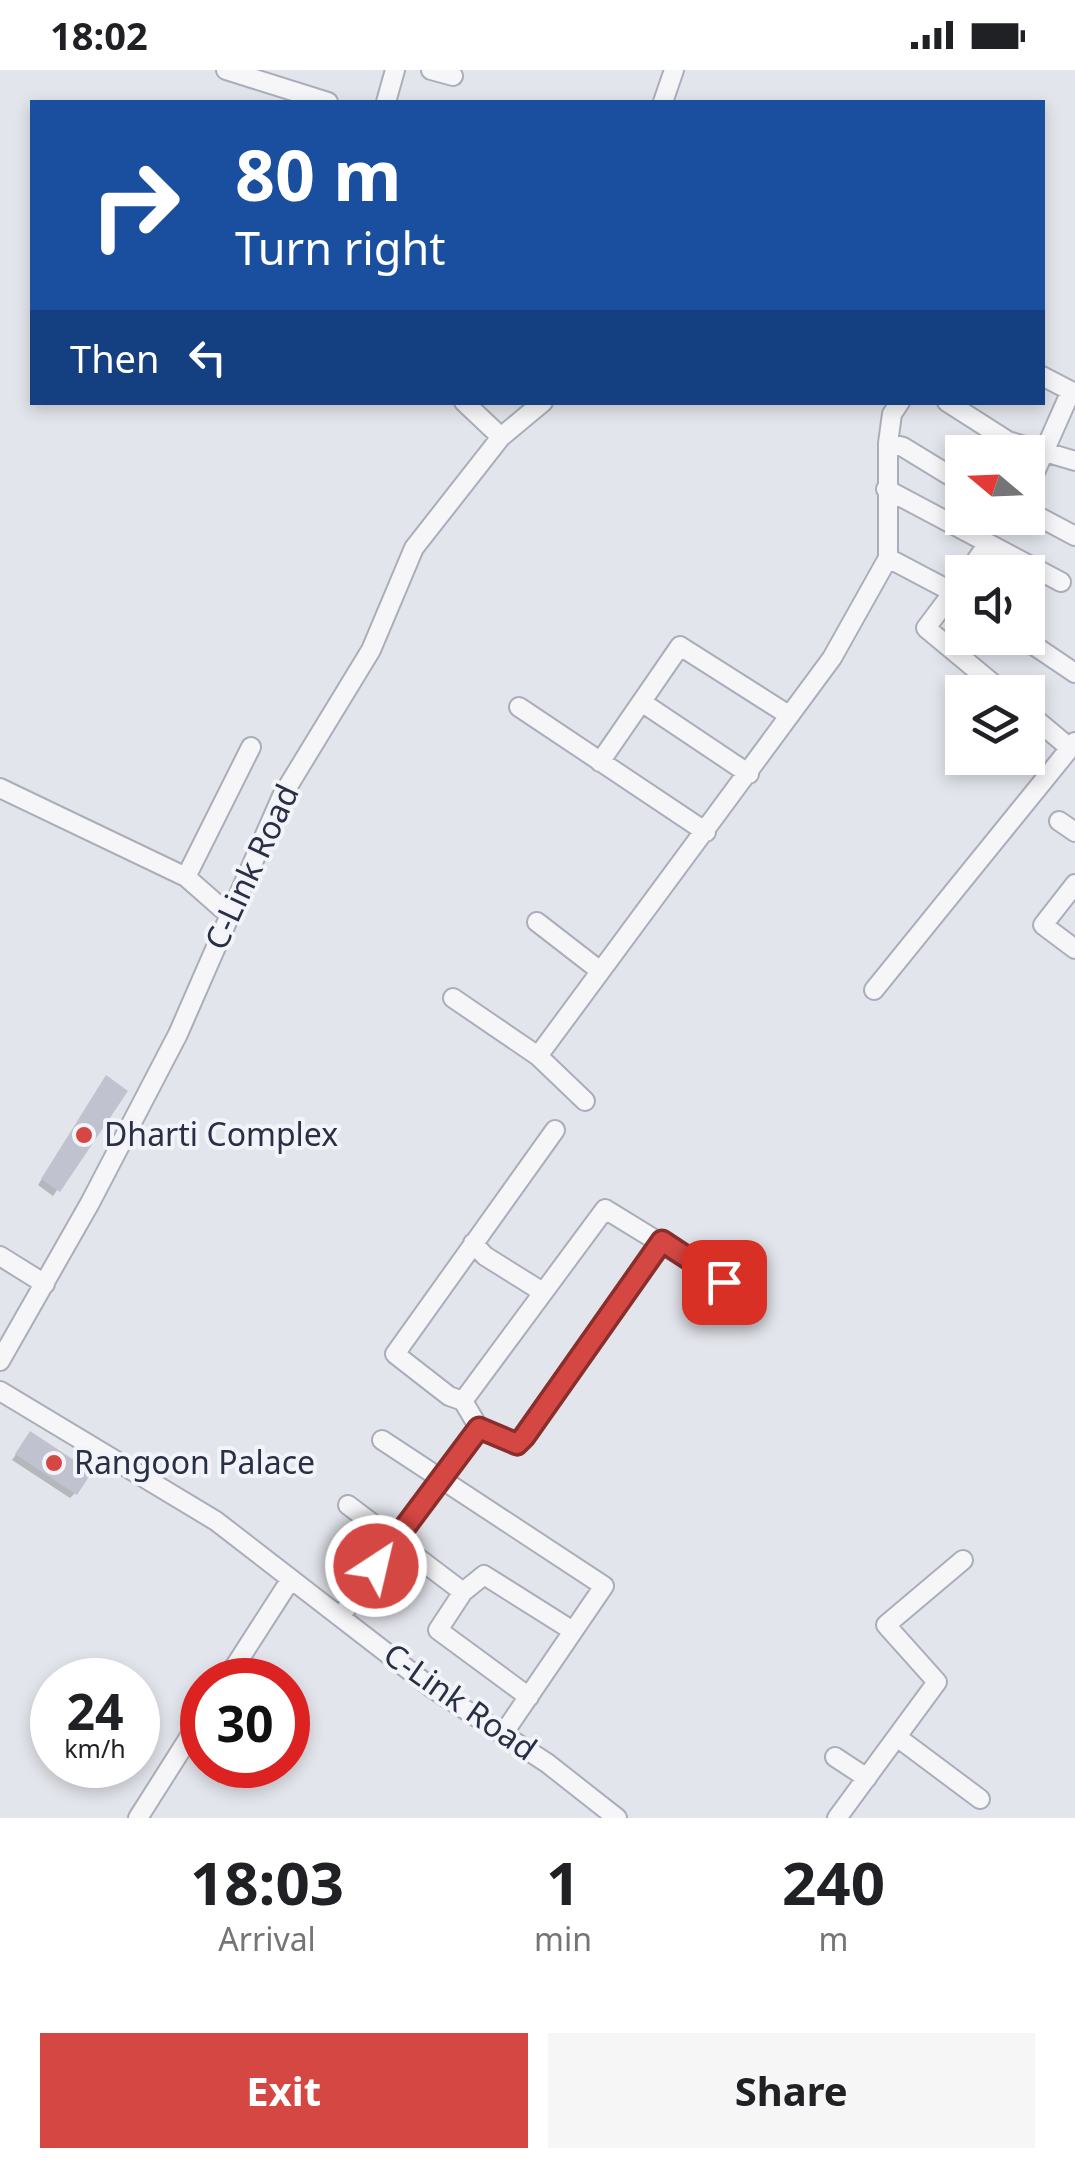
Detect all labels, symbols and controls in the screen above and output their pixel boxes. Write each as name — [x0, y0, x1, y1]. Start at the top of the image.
text: 18:02 — [50, 9, 148, 61]
text: 80 m — [235, 126, 402, 222]
icon: right — [70, 140, 200, 270]
text: Turn right — [235, 217, 446, 278]
icon: left — [180, 330, 235, 385]
text: Then — [70, 332, 160, 384]
north arrow — [945, 435, 1045, 535]
map controls — [945, 435, 1045, 775]
button: sound — [945, 555, 1045, 655]
button: layers — [945, 675, 1045, 775]
street label: C-Link Road — [194, 777, 308, 956]
place label: Dharti Complex — [104, 1112, 338, 1155]
marker: Dharti Complex — [73, 1124, 95, 1146]
pin — [682, 1240, 767, 1325]
icon: arrive — [697, 1255, 752, 1310]
place label: Rangoon Palace — [74, 1440, 315, 1483]
marker: Rangoon Palace — [43, 1452, 65, 1474]
position arrow — [324, 1514, 428, 1618]
street label: C-Link Road — [376, 1632, 546, 1769]
speed limit sign: 30 — [180, 1658, 310, 1788]
text: 24 — [66, 1677, 124, 1745]
text: km/h — [64, 1731, 126, 1765]
text: 18:03 — [190, 1841, 344, 1923]
text: 1 — [546, 1841, 580, 1923]
text: 240 — [782, 1841, 885, 1923]
text: Arrival — [218, 1917, 316, 1960]
text: min — [534, 1917, 592, 1960]
text: m — [819, 1917, 848, 1960]
button: Exit — [40, 2033, 528, 2148]
button: Share — [548, 2033, 1035, 2148]

